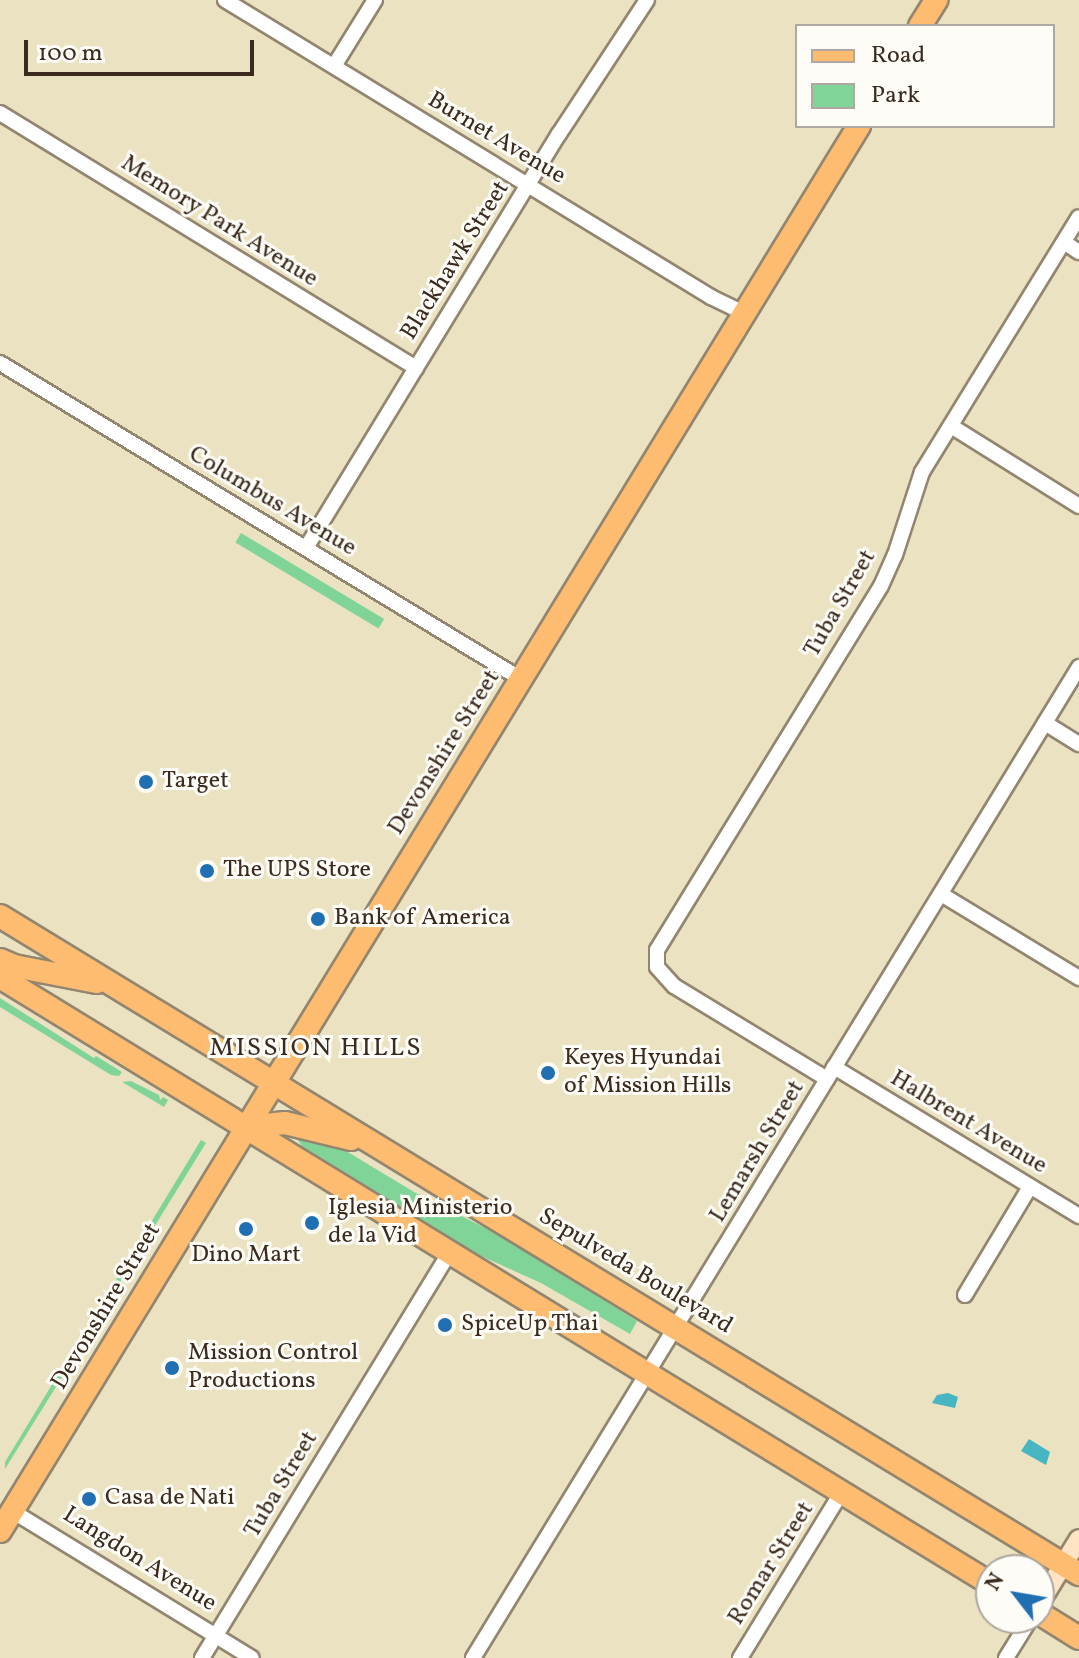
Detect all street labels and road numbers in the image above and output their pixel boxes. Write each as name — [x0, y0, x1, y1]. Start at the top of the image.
street label: Burnet Avenue — [422, 86, 570, 192]
street label: Memory Park Avenue — [115, 150, 323, 294]
street label: Blackhawk Street — [396, 176, 516, 346]
street label: Columbus Avenue — [183, 441, 361, 563]
street label: Tuba Street — [799, 545, 883, 663]
street label: Devonshire Street — [383, 665, 507, 841]
street label: Halbrent Avenue — [884, 1065, 1052, 1181]
street label: Lemarsh Street — [704, 1076, 812, 1228]
street label: Sepulveda Boulevard — [533, 1203, 737, 1341]
street label: Devonshire Street — [46, 1219, 168, 1395]
street label: Tuba Street — [239, 1427, 325, 1543]
street label: Romar Street — [723, 1497, 821, 1631]
street label: Langdon Avenue — [57, 1501, 221, 1619]

